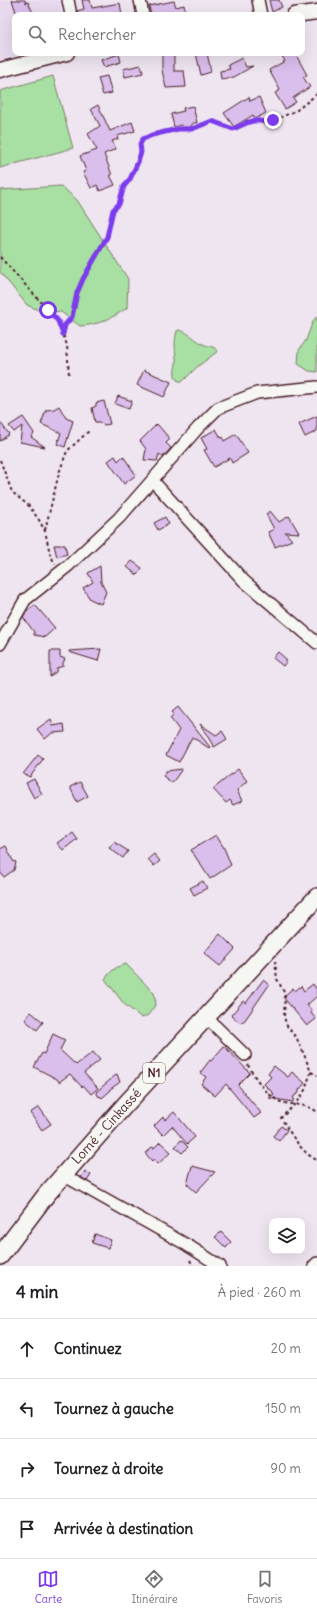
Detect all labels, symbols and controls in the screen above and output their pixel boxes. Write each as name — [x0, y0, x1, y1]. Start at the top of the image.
search box — [12, 12, 305, 56]
icon: search — [26, 23, 48, 45]
text: Rechercher — [58, 25, 136, 44]
route end — [264, 111, 282, 129]
route start — [39, 301, 57, 319]
road number: N1 — [143, 1063, 165, 1083]
street label: Lomé - Cinkassé — [68, 1085, 145, 1168]
map controls — [269, 1218, 305, 1254]
button: layers — [269, 1218, 305, 1254]
text: 4 min — [16, 1281, 58, 1303]
text: À pied · 260 m — [218, 1284, 301, 1301]
icon: ahead — [16, 1338, 38, 1360]
text: Continuez — [54, 1339, 122, 1358]
text: 20 m — [271, 1340, 301, 1357]
icon: left — [16, 1398, 38, 1420]
text: Tournez à gauche — [54, 1399, 174, 1418]
text: 150 m — [265, 1400, 301, 1417]
icon: right — [16, 1458, 38, 1480]
text: Tournez à droite — [54, 1459, 163, 1478]
text: 90 m — [270, 1460, 301, 1477]
icon: arrive — [16, 1518, 38, 1540]
text: Arrivée à destination — [54, 1519, 193, 1538]
tab: Carte — [35, 1568, 62, 1606]
tab: Itinéraire — [131, 1568, 178, 1606]
tab: Favoris — [247, 1568, 282, 1606]

